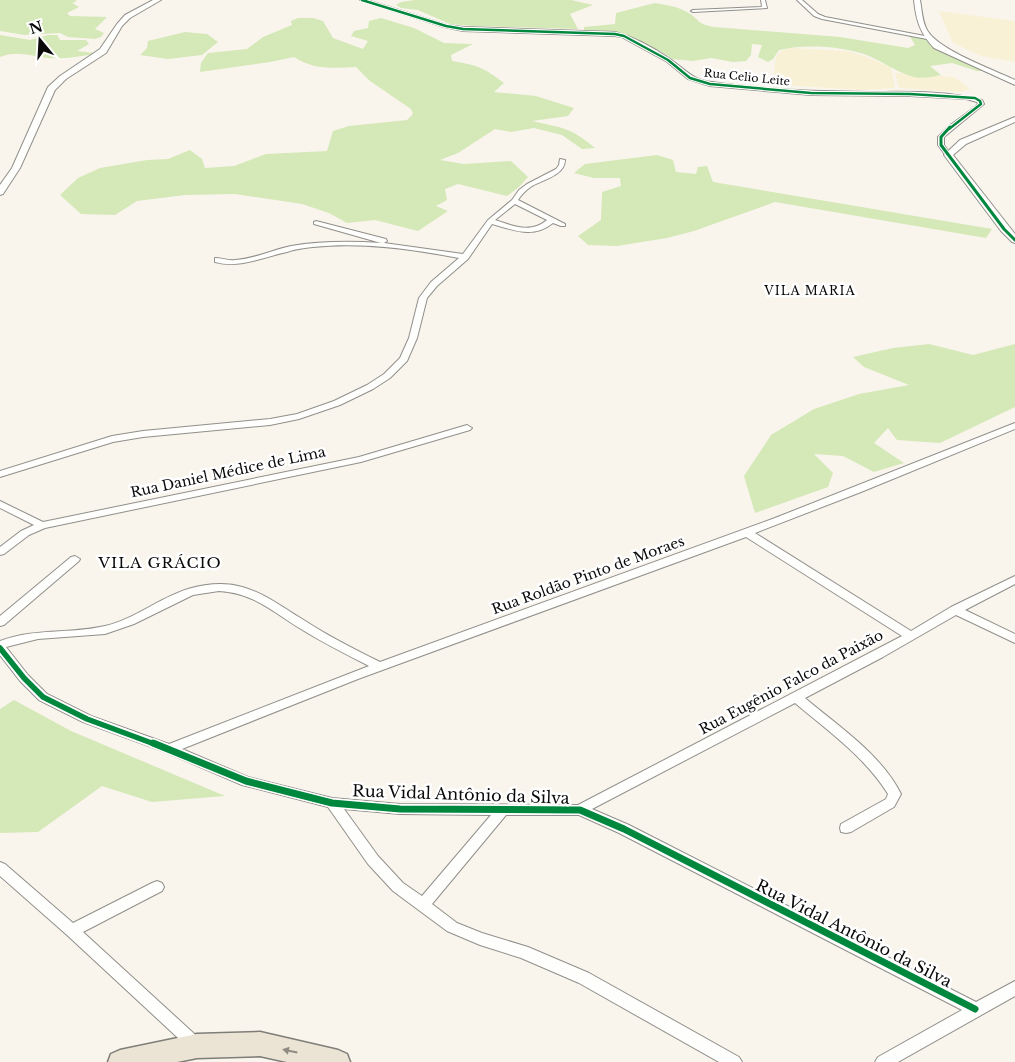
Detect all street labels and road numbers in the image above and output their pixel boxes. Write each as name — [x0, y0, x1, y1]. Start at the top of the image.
street label: Rua Celio Leite — [703, 66, 791, 88]
street label: Rua Daniel Médice de Lima — [129, 442, 327, 501]
street label: Rua Roldão Pinto de Moraes — [489, 532, 687, 618]
street label: Rua Eugênio Falco da Paixão — [696, 626, 886, 738]
street label: Rua Vidal Antônio da Silva — [352, 780, 570, 808]
street label: Rua Vidal Antônio da Silva — [753, 875, 956, 991]

